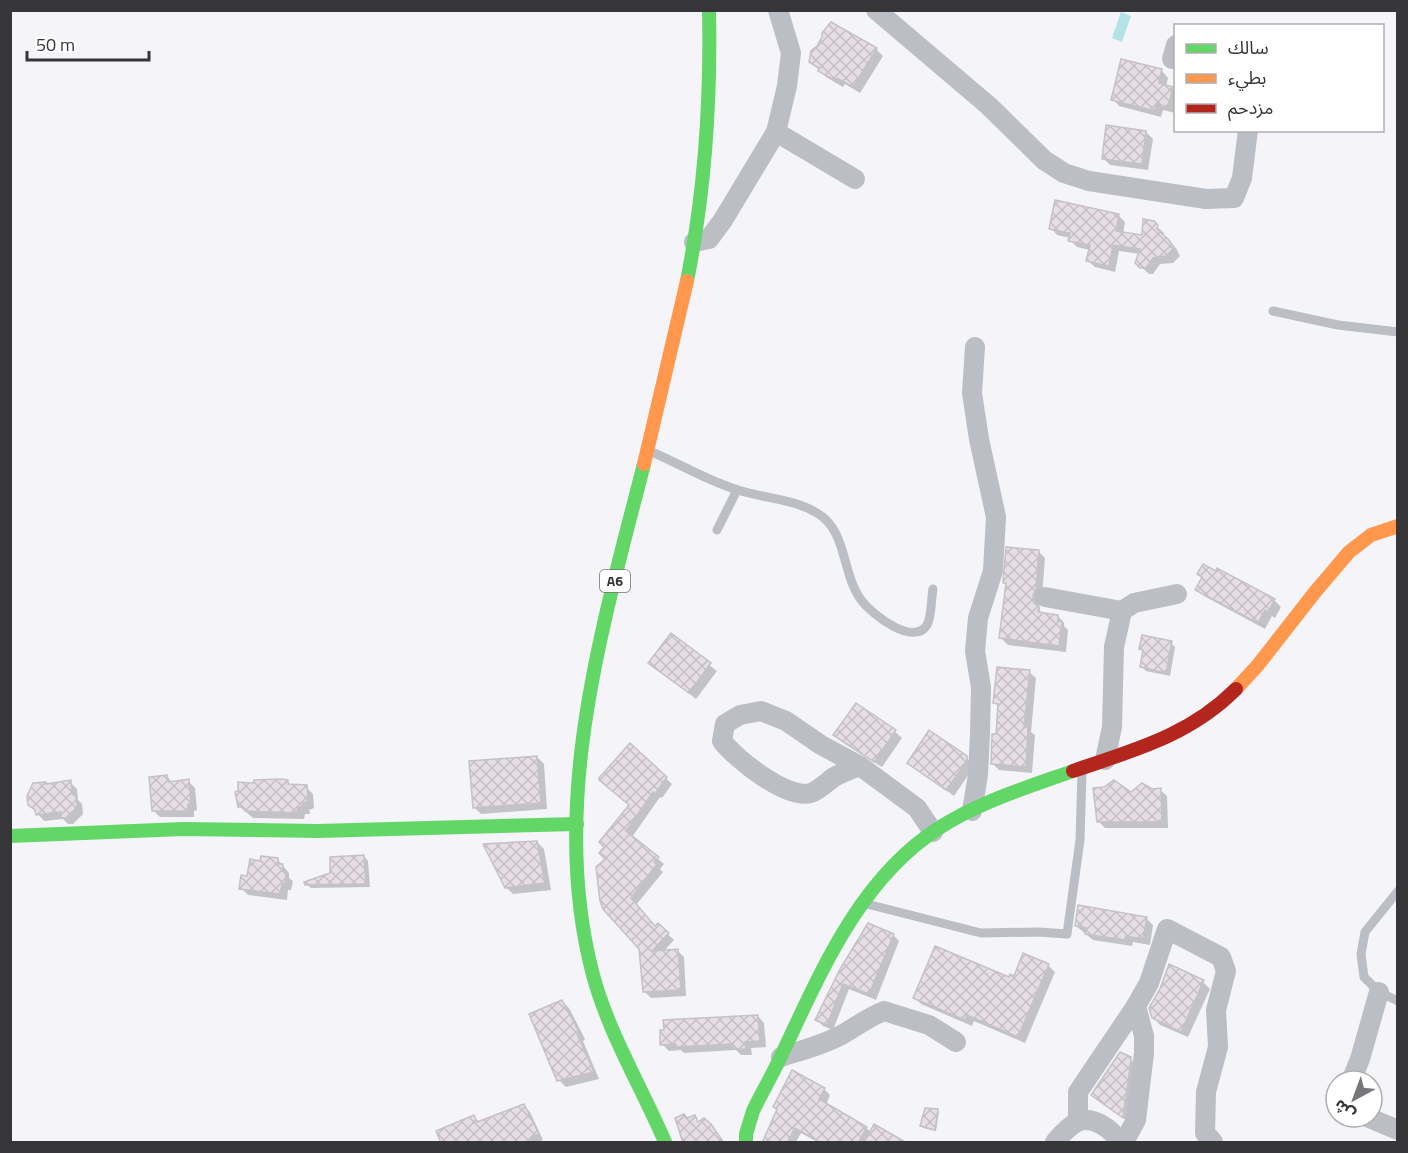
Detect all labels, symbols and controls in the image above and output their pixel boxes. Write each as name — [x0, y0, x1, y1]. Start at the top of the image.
scale bar — [27, 24, 148, 62]
legend — [1174, 24, 1384, 132]
text: 50 m — [36, 31, 75, 58]
text: سالك — [1228, 34, 1269, 61]
text: بطيء — [1228, 64, 1266, 91]
text: مزدحم — [1228, 94, 1273, 121]
road number: A6 — [600, 570, 630, 592]
north arrow — [1324, 1069, 1384, 1129]
text: ش — [1328, 1094, 1360, 1127]

